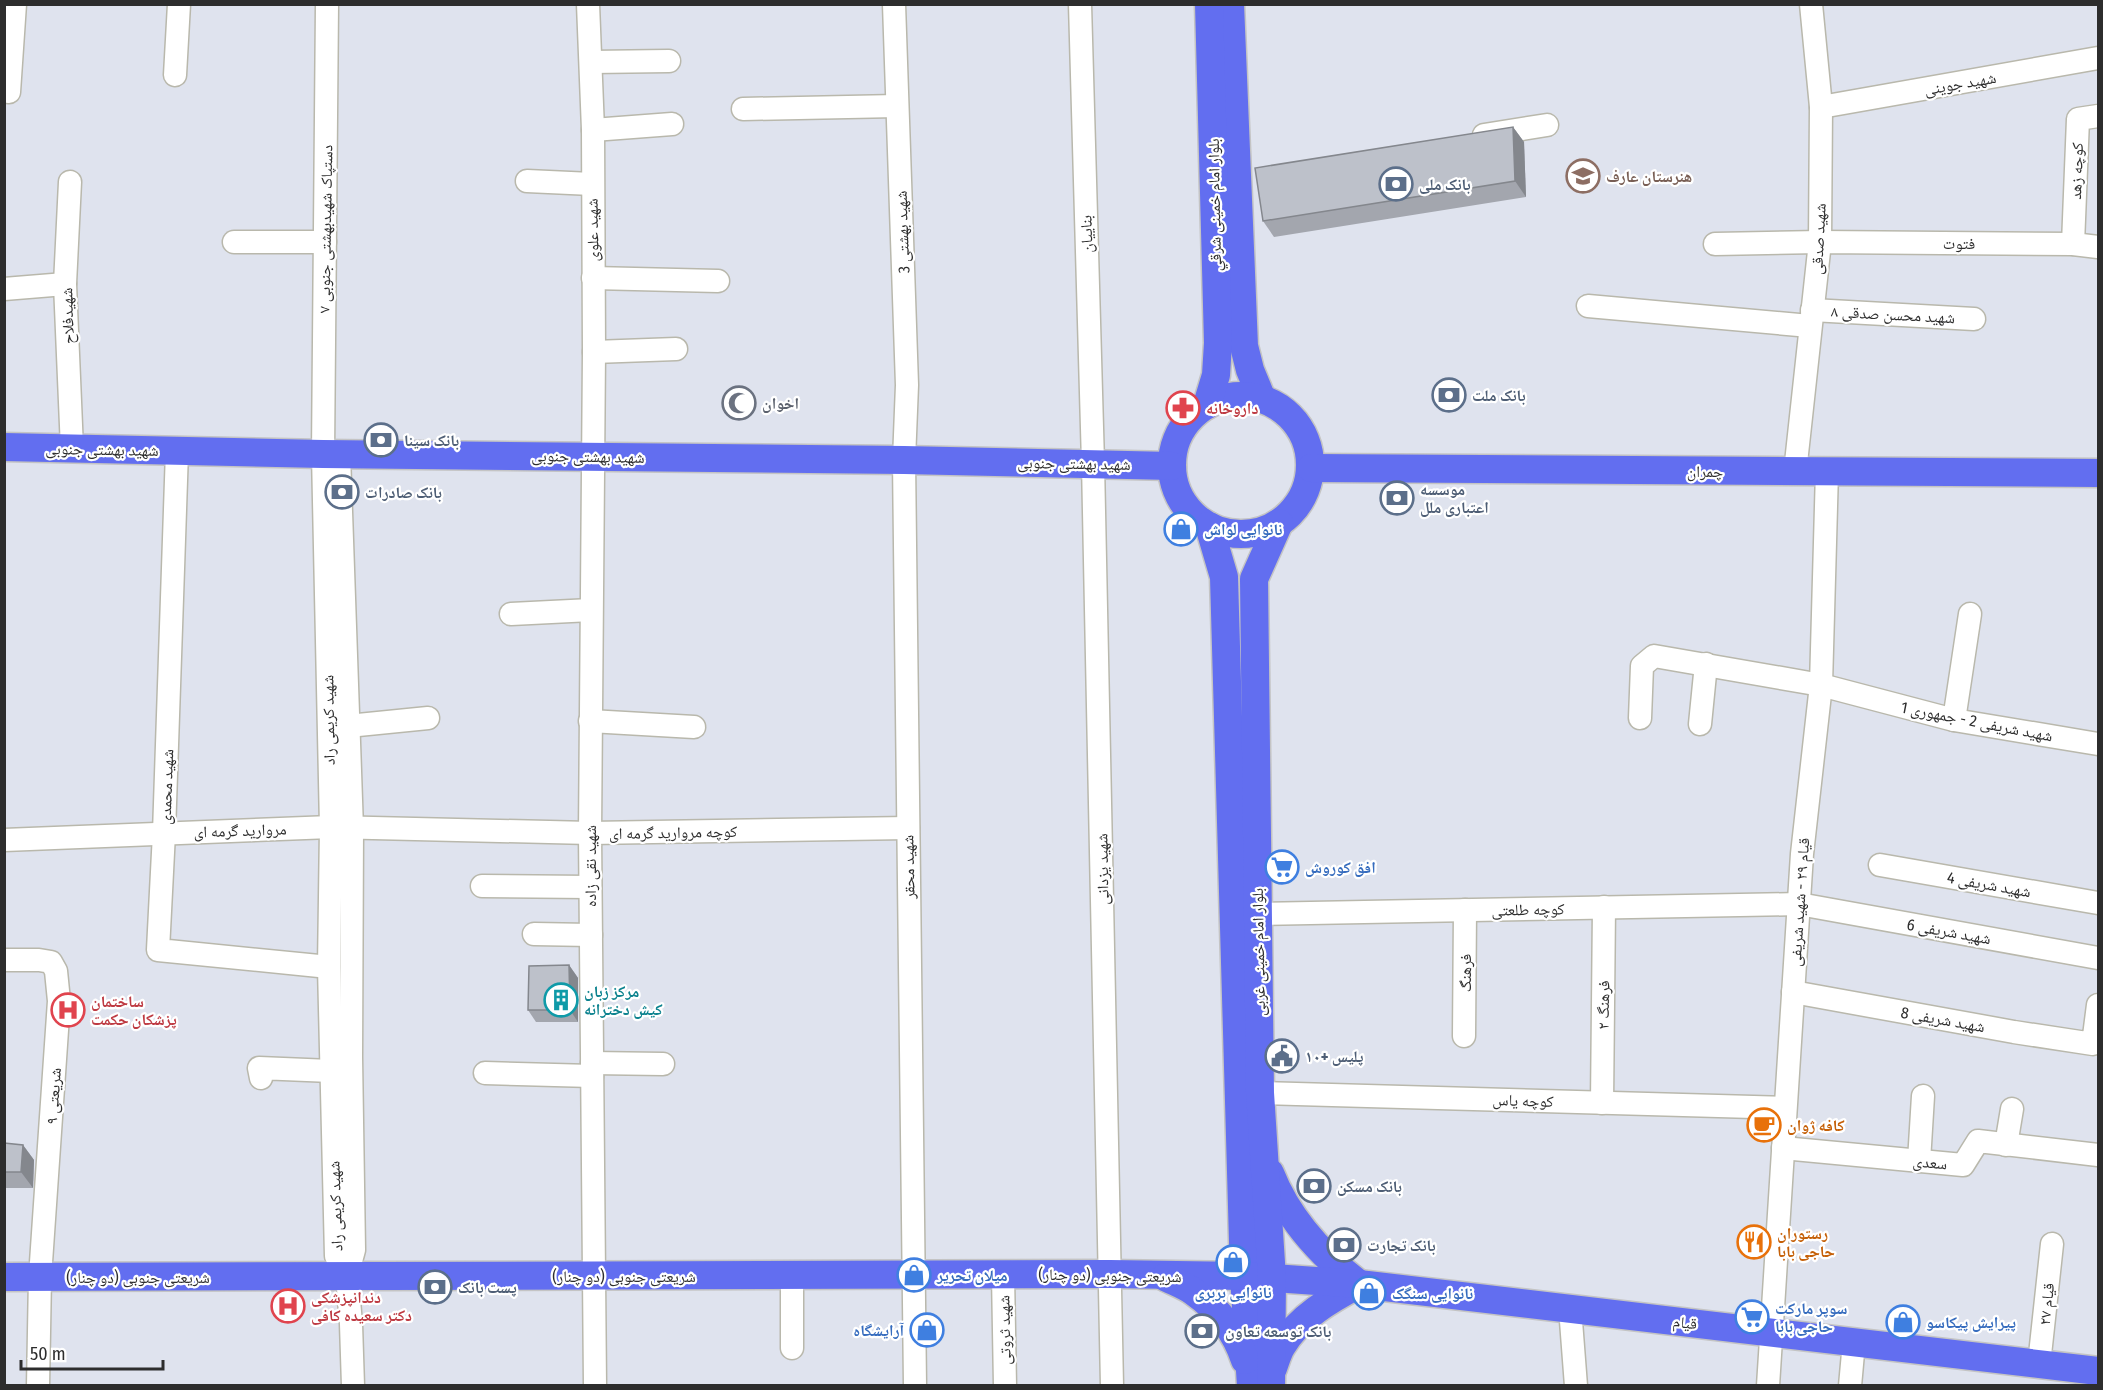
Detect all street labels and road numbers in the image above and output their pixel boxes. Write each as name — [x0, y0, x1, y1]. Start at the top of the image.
street label: شهید جوینی — [1923, 68, 1998, 100]
street label: بلوار امام خمینی شرقي — [1204, 138, 1228, 272]
street label: کوچه زهد — [2066, 142, 2087, 200]
street label: دستپاک شهیدبهشتی جنوبی ۷ — [315, 145, 337, 313]
street label: شهید بهشتی 3 — [892, 190, 914, 274]
street label: شهید علوی — [582, 198, 604, 262]
street label: شهید صدقی — [1807, 203, 1831, 275]
street label: بناییان — [1076, 215, 1098, 253]
street label: فتوت — [1943, 234, 1975, 253]
street label: شهیدفلاح — [57, 287, 79, 345]
street label: شهید محسن صدقی ۸ — [1830, 302, 1956, 328]
street label: شهید بهشتی جنوبی — [45, 439, 159, 461]
street label: شهید بهشتی جنوبی — [531, 446, 645, 468]
street label: شهید بهشتی جنوبی — [1017, 453, 1131, 475]
street label: چمران — [1687, 462, 1723, 482]
street label: شهید کریمی راد — [318, 675, 340, 765]
street label: شهید شریفی 2 - جمهوری 1 — [1899, 697, 2054, 746]
street label: شهید محمدی — [156, 749, 178, 825]
street label: مروارید گرمه ای — [193, 819, 287, 843]
street label: کوچه مروارید گرمه ای — [609, 822, 738, 844]
street label: شهید نقی زاده — [581, 825, 601, 907]
street label: شهید یزدانی — [1092, 833, 1114, 905]
street label: شهید محقر — [898, 835, 919, 900]
street label: قیام ۲۹ - شهید شریفی — [1786, 837, 1814, 967]
street label: شهید شریفی 4 — [1945, 868, 2032, 902]
street label: بلوار امام خمینی غربی — [1248, 888, 1270, 1016]
street label: کوچه طلعتی — [1491, 899, 1565, 921]
street label: شهید شریفی 6 — [1905, 915, 1992, 949]
street label: فرهنگ — [1456, 954, 1475, 992]
street label: فرهنگ ۲ — [1594, 980, 1613, 1030]
street label: شهید شریفی 8 — [1899, 1003, 1987, 1037]
street label: شریعتی ۹ — [42, 1067, 66, 1125]
street label: کوچه یاس — [1492, 1090, 1554, 1112]
street label: سعدی — [1912, 1152, 1948, 1174]
street label: شهید کریمی راد — [324, 1160, 348, 1251]
street label: شریعتی جنوبی (دو چنار) — [1038, 1265, 1182, 1287]
street label: شریعتی جنوبی (دو چنار) — [552, 1267, 696, 1287]
street label: شریعتی جنوبی (دو چنار) — [66, 1268, 210, 1288]
street label: قیام ۲۷ — [2035, 1282, 2059, 1326]
street label: شهید ثروتی — [994, 1295, 1016, 1365]
street label: قیام — [1672, 1312, 1698, 1334]

